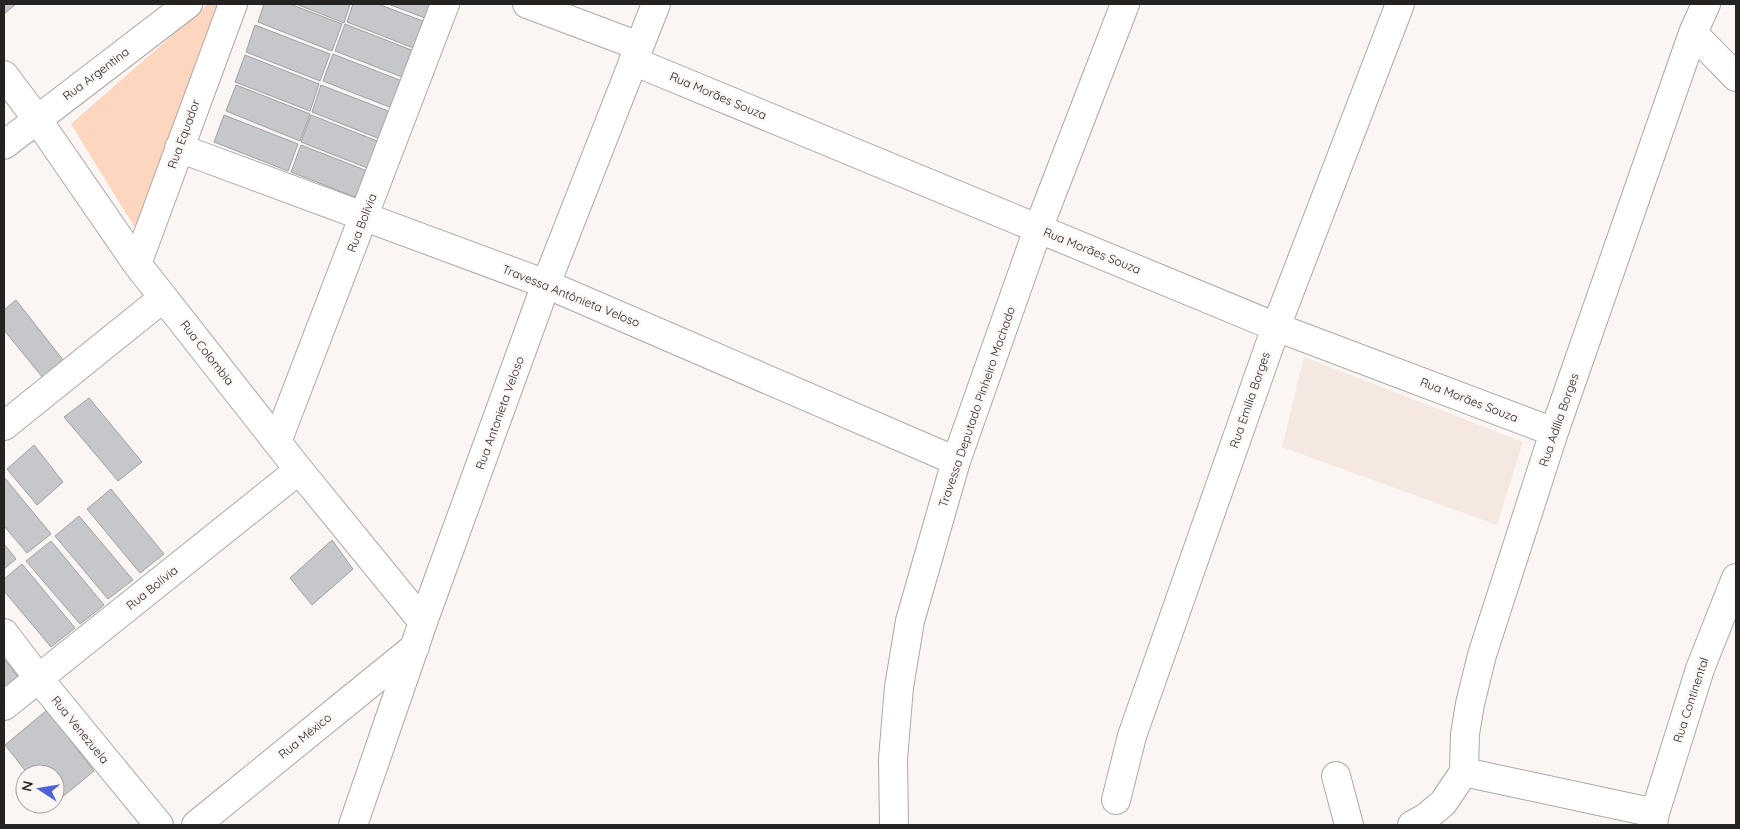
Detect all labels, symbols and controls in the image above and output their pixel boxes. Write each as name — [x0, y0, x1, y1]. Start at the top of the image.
street label: Rua Argentina — [60, 44, 132, 103]
street label: Rua Morães Souza — [668, 68, 769, 123]
street label: Rua Equador — [164, 97, 203, 170]
street label: Rua Bolívia — [343, 191, 380, 254]
street label: Rua Morães Souza — [1041, 224, 1143, 277]
street label: Travessa Antônieta Veloso — [500, 261, 642, 330]
street label: Travessa Deputado Pinheiro Machado — [935, 304, 1018, 509]
street label: Rua Colombia — [177, 317, 237, 388]
street label: Rua Emilia Borges — [1226, 349, 1273, 450]
street label: Rua Antonieta Veloso — [472, 354, 527, 471]
street label: Rua Adília Borges — [1535, 371, 1582, 469]
street label: Rua Morães Souza — [1418, 374, 1520, 425]
street label: Rua Bolívia — [123, 562, 180, 613]
street label: Rua Continental — [1670, 655, 1711, 744]
street label: Rua Venezuela — [48, 693, 112, 767]
street label: Rua México — [275, 710, 334, 762]
north arrow — [15, 764, 65, 814]
text: N — [17, 779, 37, 793]

